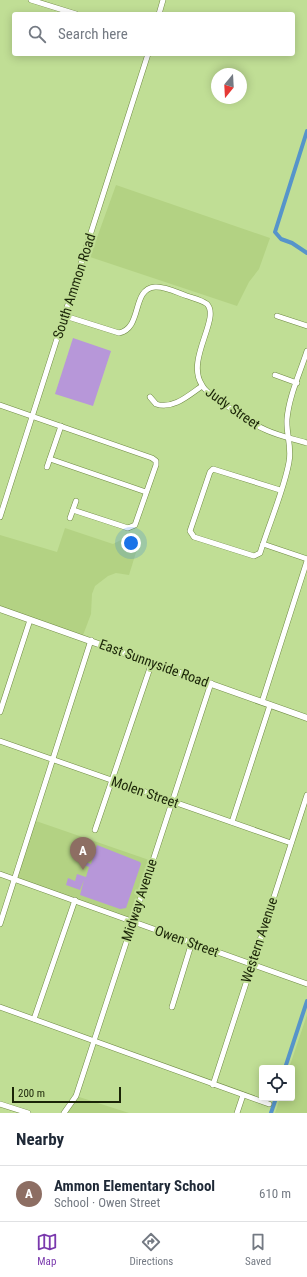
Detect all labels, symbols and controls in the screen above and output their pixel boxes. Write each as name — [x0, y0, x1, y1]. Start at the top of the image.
search box — [12, 12, 295, 56]
icon: search — [26, 23, 48, 45]
text: Search here — [58, 25, 128, 43]
north arrow — [211, 68, 247, 104]
street label: South Ammon Road — [49, 231, 99, 341]
street label: Judy Street — [203, 384, 263, 432]
your location — [121, 533, 141, 553]
street label: East Sunnyside Road — [97, 636, 211, 690]
street label: Molen Street — [109, 773, 181, 811]
pin: A — [70, 837, 96, 870]
street label: Midway Avenue — [118, 856, 160, 943]
street label: Western Avenue — [238, 895, 280, 985]
street label: Owen Street — [153, 922, 221, 960]
map controls — [259, 1065, 295, 1101]
button: locate — [259, 1065, 295, 1101]
scale bar — [12, 1085, 121, 1104]
text: 200 m — [18, 1087, 45, 1100]
text: Nearby — [16, 1129, 64, 1149]
text: Ammon Elementary School — [54, 1177, 215, 1195]
text: A — [25, 1186, 33, 1201]
text: 610 m — [259, 1186, 291, 1201]
text: School · Owen Street — [54, 1195, 160, 1210]
tab: Map — [36, 1231, 58, 1268]
tab: Directions — [129, 1231, 173, 1268]
tab: Saved — [245, 1231, 271, 1268]

